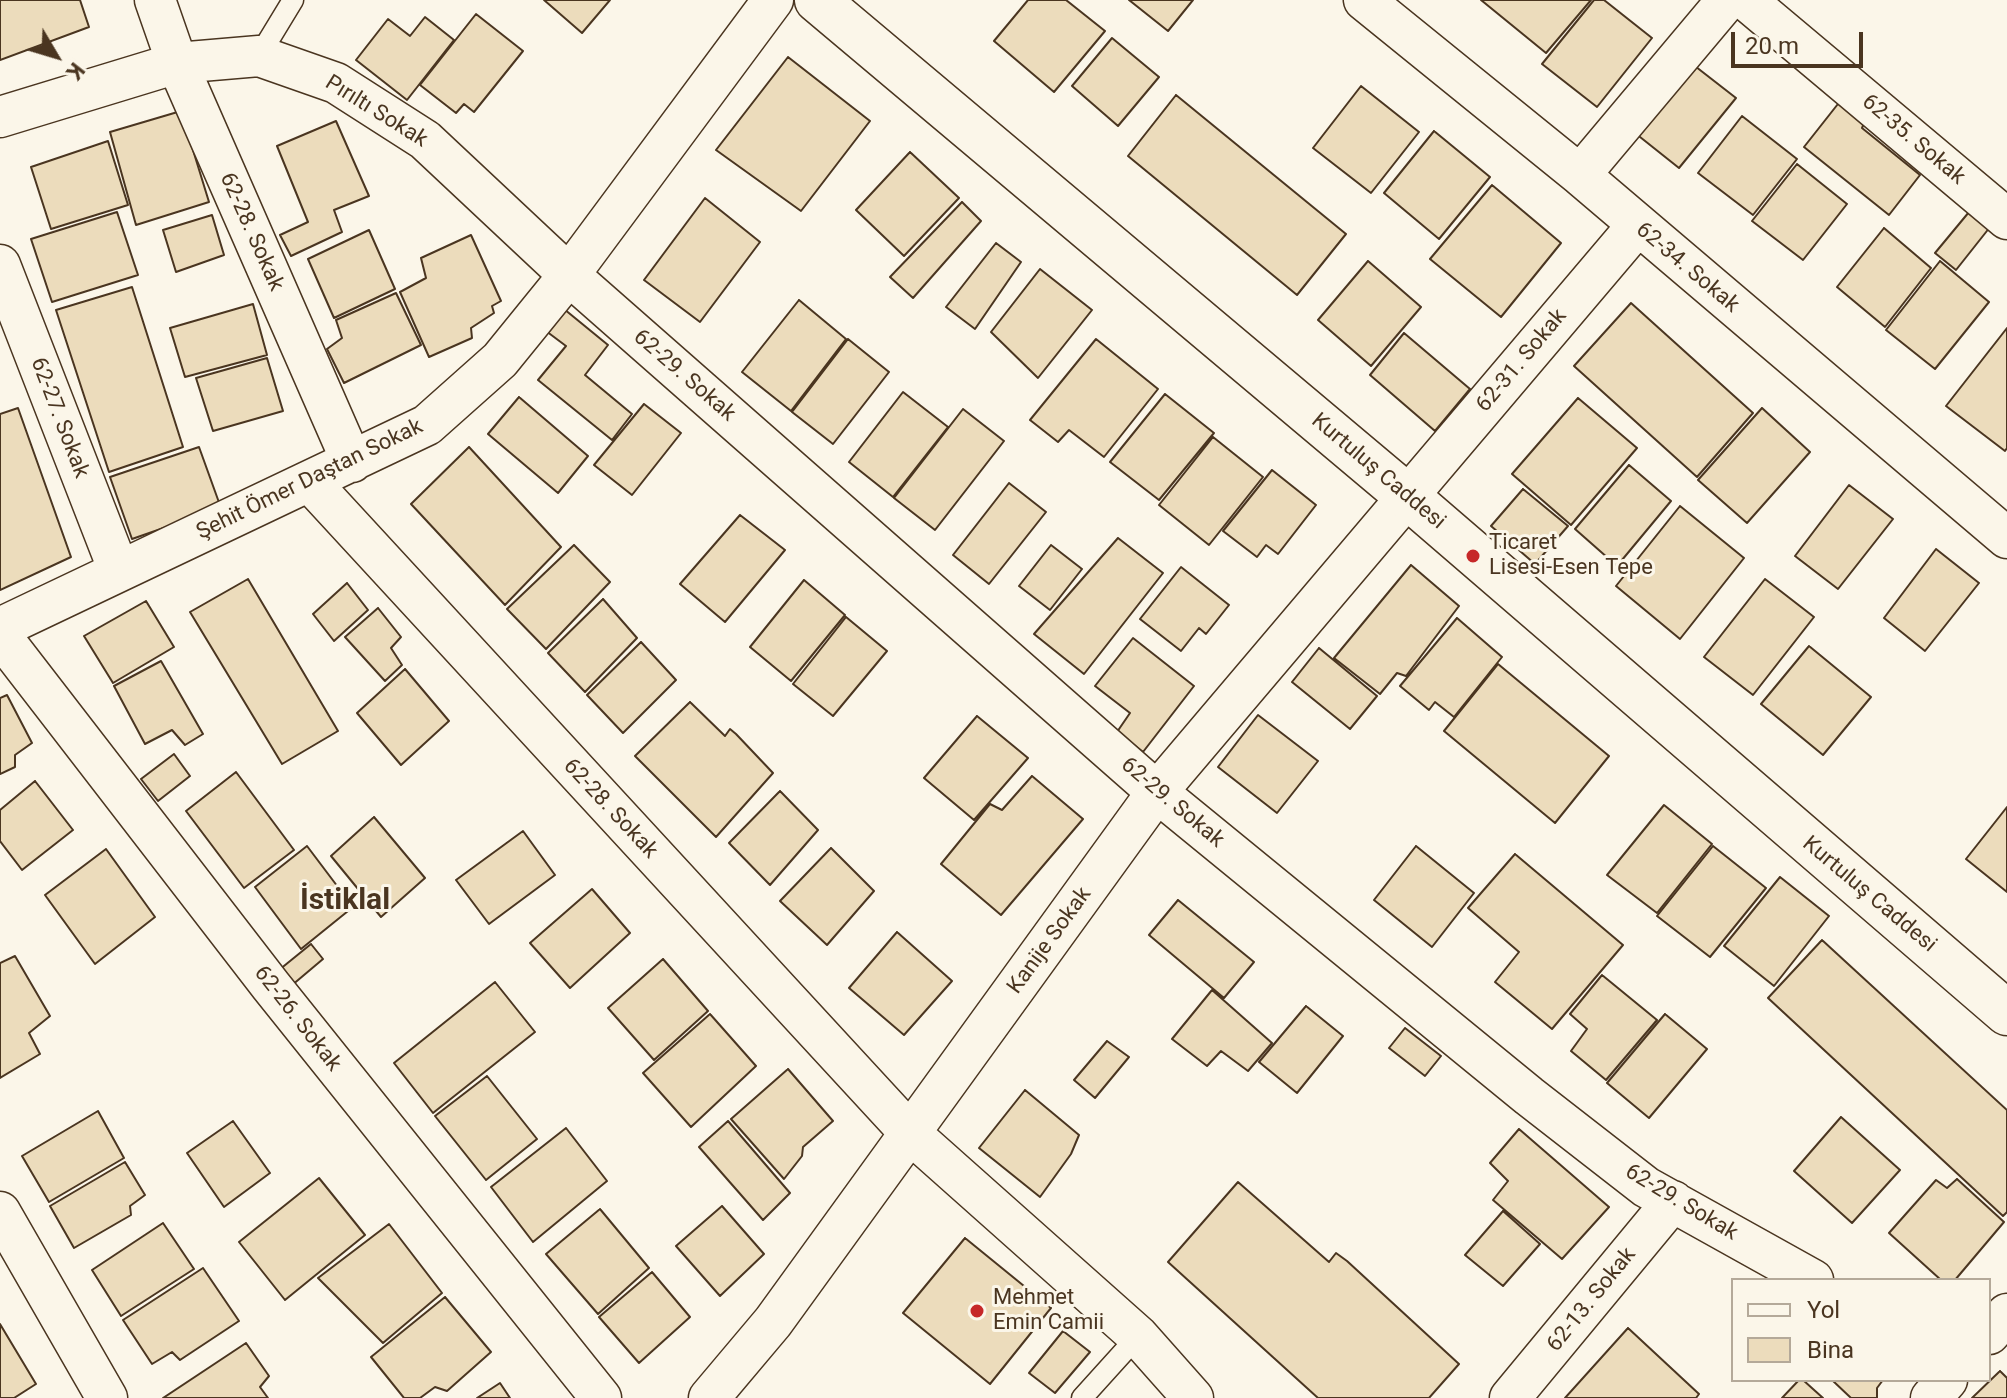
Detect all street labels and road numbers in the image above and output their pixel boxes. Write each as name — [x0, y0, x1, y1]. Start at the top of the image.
street label: Pırıltı Sokak — [320, 70, 432, 154]
street label: 62-35. Sokak — [1856, 89, 1970, 191]
street label: 62-28. Sokak — [213, 169, 289, 295]
street label: 62-34. Sokak — [1630, 217, 1744, 319]
street label: 62-31. Sokak — [1471, 304, 1573, 418]
street label: 62-29. Sokak — [628, 324, 740, 428]
street label: 62-27. Sokak — [24, 354, 94, 482]
street label: Kurtuluş Caddesi — [1306, 408, 1450, 536]
street label: Şehit Ömer Daştan Sokak — [193, 414, 427, 546]
street label: 62-29. Sokak — [1115, 752, 1229, 854]
street label: 62-28. Sokak — [557, 754, 663, 864]
street label: Kurtuluş Caddesi — [1797, 831, 1941, 959]
street label: Kanije Sokak — [1002, 882, 1098, 1000]
street label: 62-26. Sokak — [248, 961, 346, 1077]
street label: 62-29. Sokak — [1620, 1159, 1742, 1247]
street label: 62-13. Sokak — [1542, 1242, 1642, 1358]

